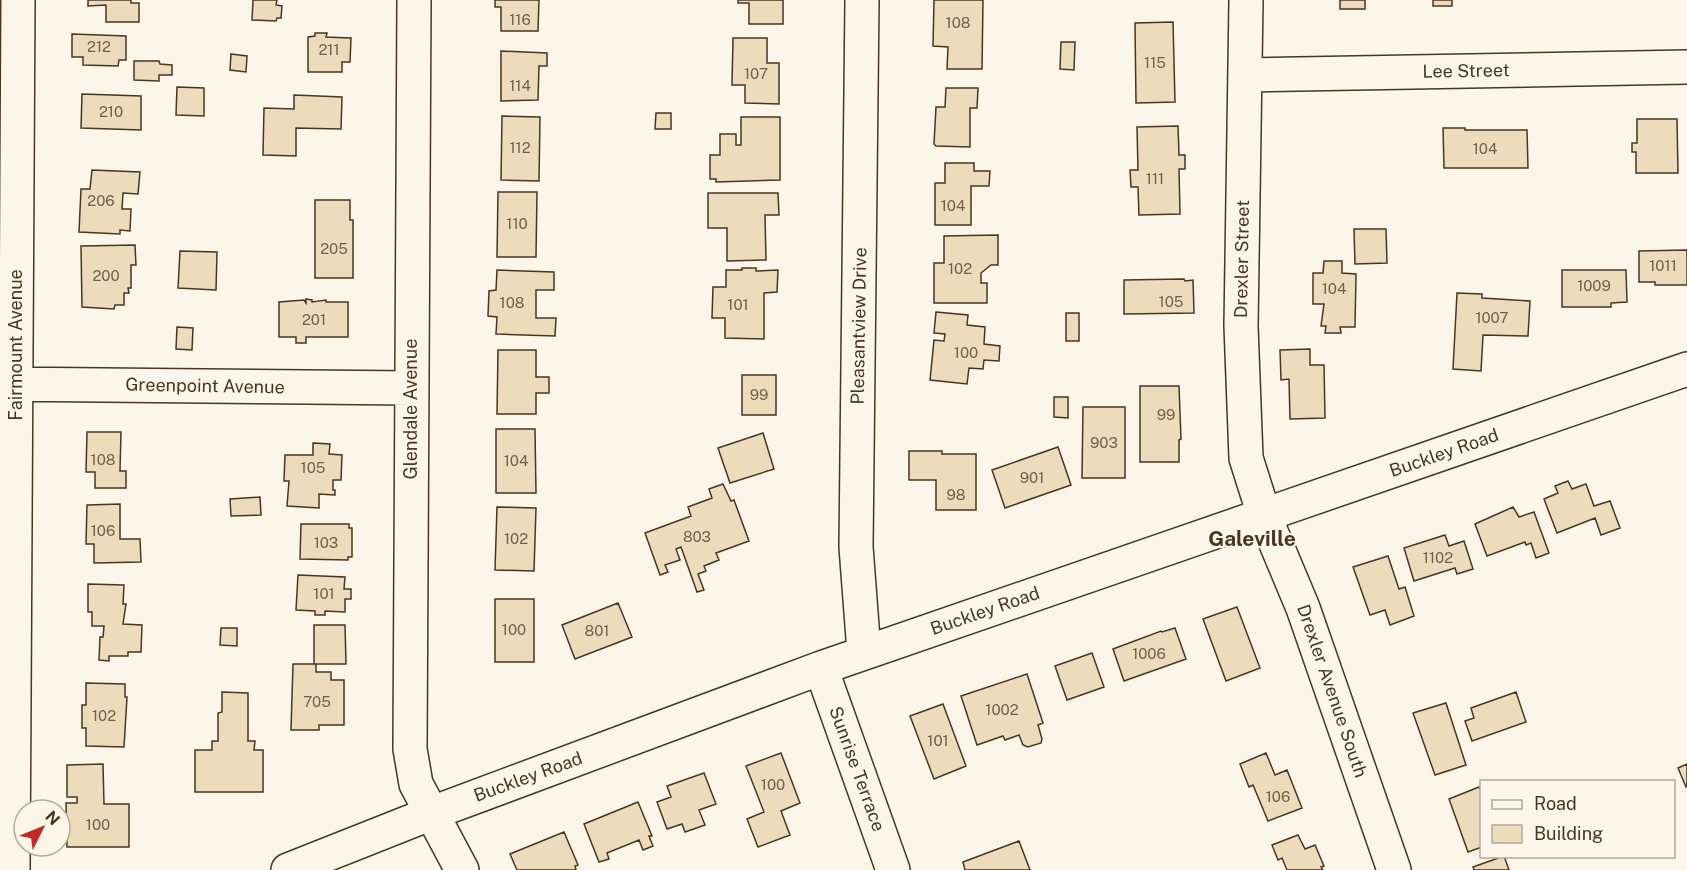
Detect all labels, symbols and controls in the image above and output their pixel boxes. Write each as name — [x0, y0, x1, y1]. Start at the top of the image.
house number: 116 — [509, 11, 531, 28]
house number: 108 — [946, 14, 970, 31]
house number: 212 — [87, 38, 111, 55]
house number: 211 — [318, 41, 340, 58]
house number: 115 — [1144, 54, 1166, 71]
street label: Lee Street — [1422, 59, 1510, 82]
house number: 107 — [744, 65, 768, 82]
house number: 114 — [509, 77, 531, 94]
house number: 210 — [99, 103, 123, 120]
house number: 112 — [509, 139, 531, 156]
house number: 104 — [1473, 140, 1497, 157]
house number: 111 — [1146, 170, 1164, 187]
house number: 206 — [87, 192, 115, 209]
house number: 104 — [941, 197, 965, 214]
street label: Drexler Street — [1230, 200, 1253, 318]
house number: 110 — [506, 215, 528, 232]
house number: 205 — [320, 240, 348, 257]
street label: Pleasantview Drive — [847, 247, 870, 405]
house number: 1011 — [1649, 257, 1677, 274]
house number: 102 — [948, 260, 972, 277]
house number: 200 — [92, 267, 120, 284]
street label: Fairmount Avenue — [5, 269, 26, 421]
house number: 1009 — [1577, 277, 1611, 294]
house number: 104 — [1322, 280, 1346, 297]
house number: 105 — [1159, 293, 1183, 310]
house number: 108 — [500, 294, 524, 311]
house number: 101 — [727, 296, 749, 313]
house number: 1007 — [1475, 309, 1509, 326]
house number: 201 — [302, 311, 326, 328]
street label: Glendale Avenue — [400, 339, 421, 479]
house number: 100 — [954, 344, 978, 361]
street label: Greenpoint Avenue — [125, 374, 285, 397]
house number: 99 — [750, 386, 768, 403]
house number: 99 — [1157, 406, 1175, 423]
street label: Buckley Road — [1387, 424, 1501, 481]
house number: 903 — [1090, 434, 1118, 451]
house number: 108 — [91, 451, 115, 468]
house number: 104 — [504, 452, 528, 469]
house number: 105 — [301, 459, 325, 476]
house number: 901 — [1020, 469, 1044, 486]
house number: 98 — [947, 486, 965, 503]
house number: 106 — [91, 522, 115, 539]
district label: Galeville — [1208, 526, 1296, 551]
house number: 803 — [683, 528, 711, 545]
house number: 102 — [504, 530, 528, 547]
house number: 103 — [314, 534, 338, 551]
house number: 1102 — [1423, 549, 1453, 566]
street label: Buckley Road — [928, 582, 1042, 639]
house number: 101 — [313, 585, 335, 602]
street label: Drexler Avenue South — [1293, 601, 1372, 780]
house number: 100 — [502, 621, 526, 638]
house number: 801 — [585, 622, 609, 639]
house number: 1006 — [1132, 645, 1166, 662]
house number: 705 — [303, 693, 331, 710]
house number: 1002 — [985, 701, 1019, 718]
street label: Sunrise Terrace — [825, 704, 890, 834]
house number: 102 — [92, 707, 116, 724]
house number: 101 — [927, 732, 949, 749]
street label: Buckley Road — [471, 747, 585, 806]
house number: 100 — [761, 776, 785, 793]
legend — [1480, 780, 1675, 858]
house number: 106 — [1266, 788, 1290, 805]
text: Road — [1534, 793, 1577, 814]
north arrow — [12, 798, 72, 858]
text: N — [41, 807, 64, 829]
house number: 100 — [86, 816, 110, 833]
text: Building — [1534, 823, 1603, 844]

